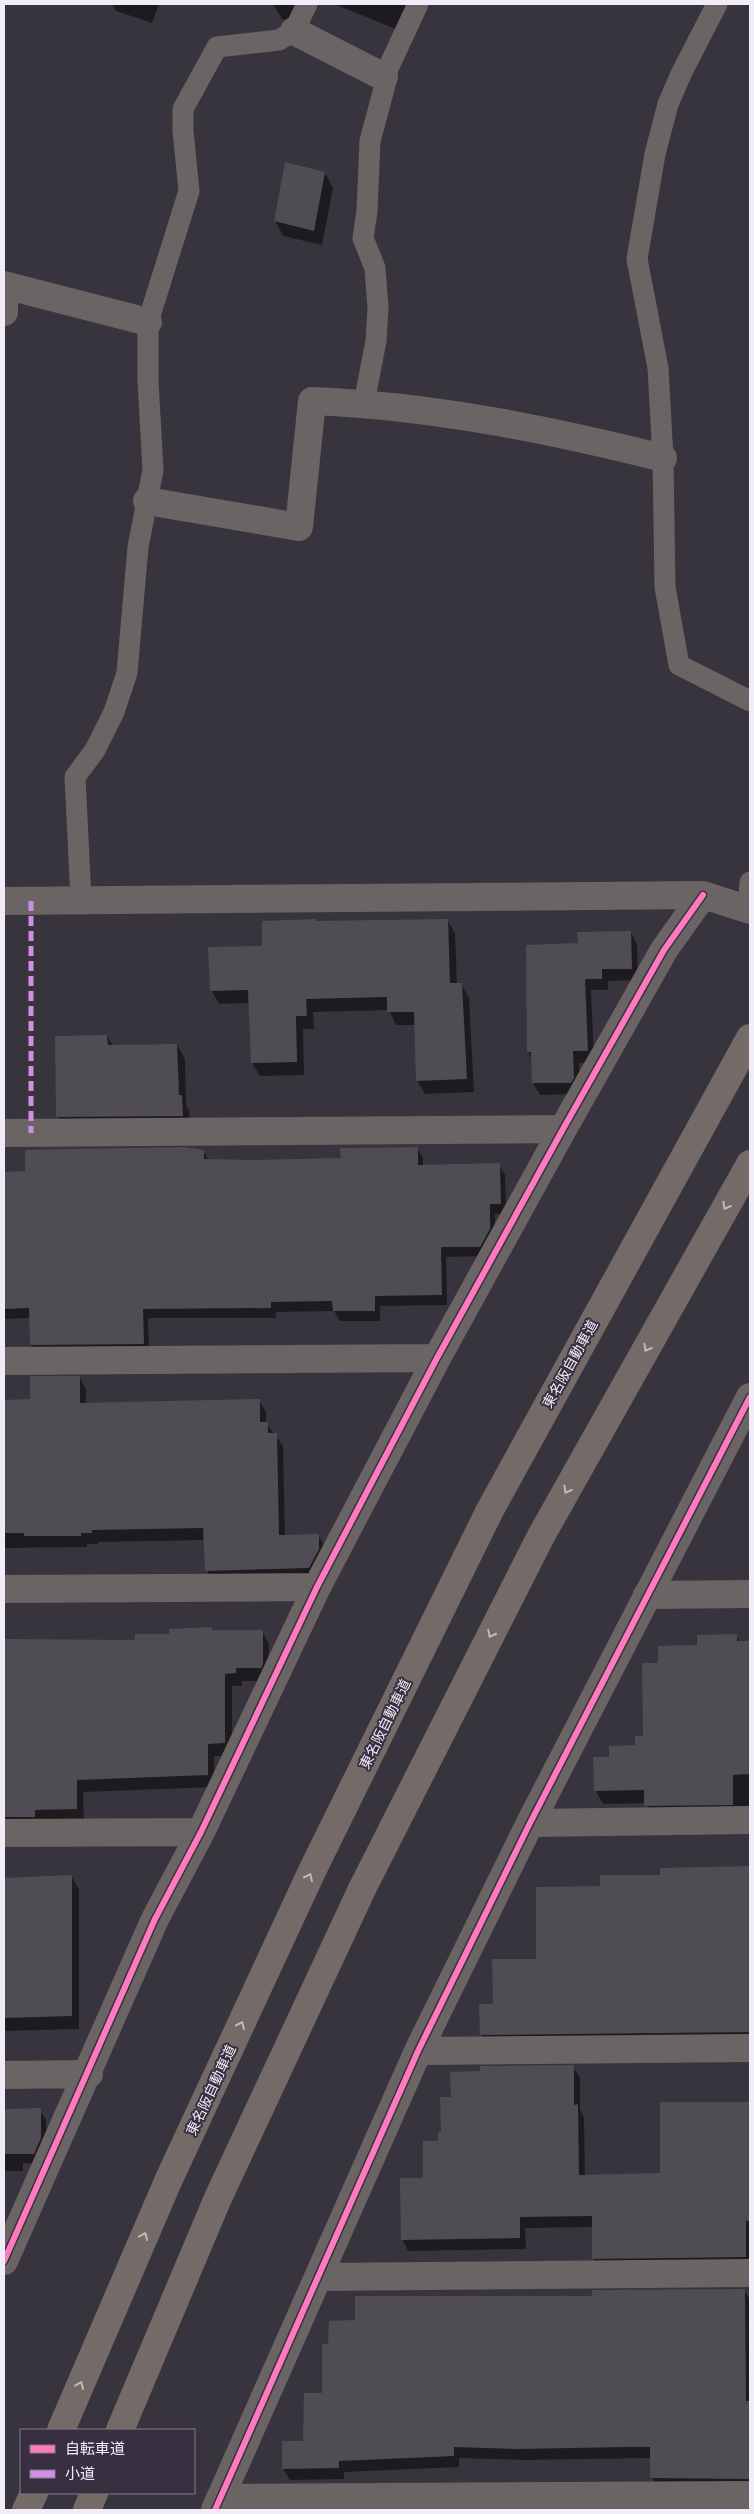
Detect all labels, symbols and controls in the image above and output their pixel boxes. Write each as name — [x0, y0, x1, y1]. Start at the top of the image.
one-way arrow — [723, 1201, 733, 1210]
street label: 東名阪自動車道 — [538, 1317, 602, 1411]
one-way arrow — [643, 1343, 653, 1352]
one-way arrow — [563, 1484, 573, 1493]
one-way arrow — [488, 1628, 498, 1637]
street label: 東名阪自動車道 — [355, 1676, 415, 1772]
one-way arrow — [303, 1873, 313, 1882]
one-way arrow — [234, 2021, 245, 2030]
street label: 東名阪自動車道 — [182, 2042, 240, 2138]
one-way arrow — [138, 2232, 149, 2241]
one-way arrow — [75, 2382, 85, 2390]
legend — [20, 2429, 195, 2494]
text: 自転車道 — [65, 2439, 125, 2458]
text: 小道 — [65, 2464, 95, 2483]

